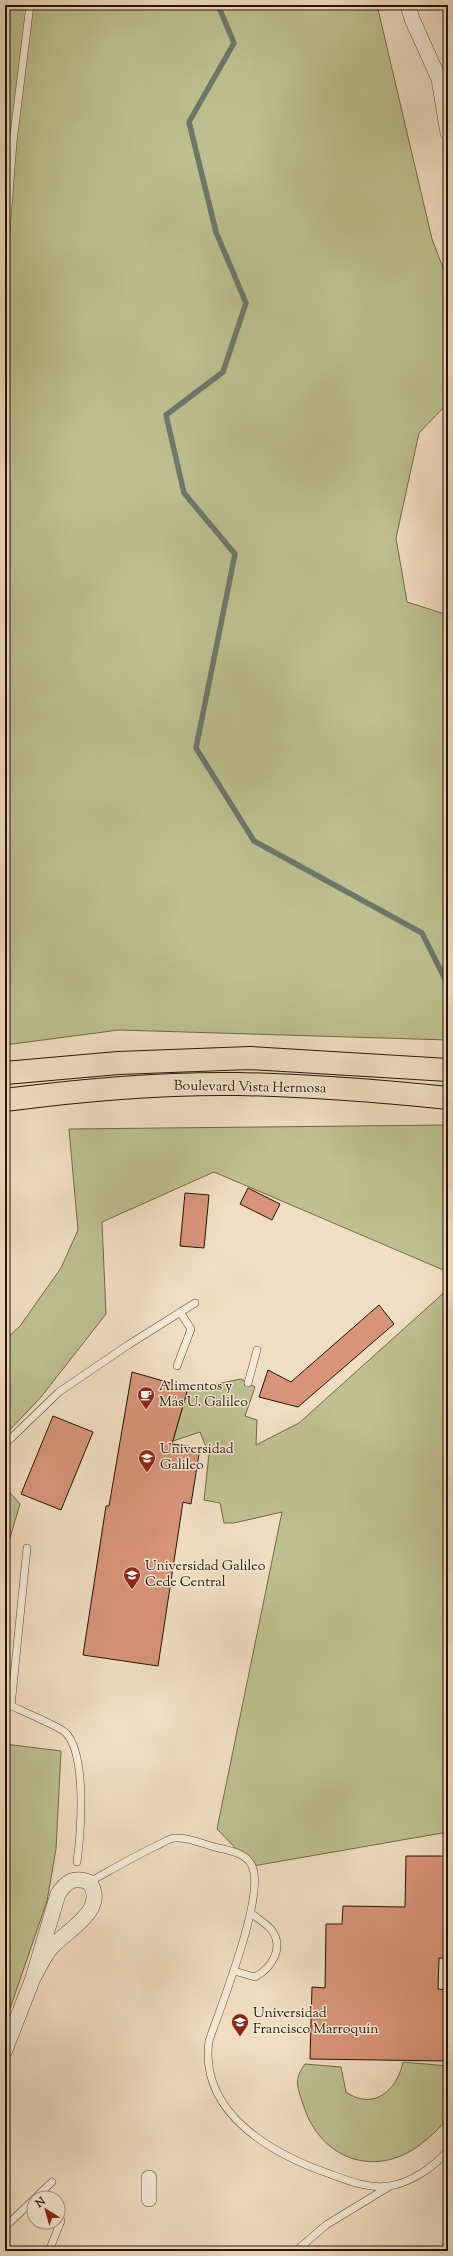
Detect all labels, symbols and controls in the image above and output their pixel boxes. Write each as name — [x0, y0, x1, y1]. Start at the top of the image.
street label: Boulevard Vista Hermosa — [174, 1077, 327, 1099]
place label: Alimentos y Más U. Galileo — [159, 1377, 248, 1413]
cafe icon: Alimentos y Más U. Galileo — [136, 1385, 156, 1410]
place label: Universidad Galileo — [160, 1440, 234, 1476]
school or university icon: Universidad Galileo — [137, 1448, 157, 1473]
place label: Universidad Galileo Cede Central — [145, 1557, 266, 1593]
school or university icon: Universidad Galileo Cede Central — [122, 1565, 142, 1590]
place label: Universidad Francisco Marroquín — [253, 2004, 378, 2040]
school or university icon: Universidad Francisco Marroquín — [230, 2012, 250, 2037]
north arrow — [26, 2190, 66, 2230]
text: N — [31, 2194, 49, 2212]

